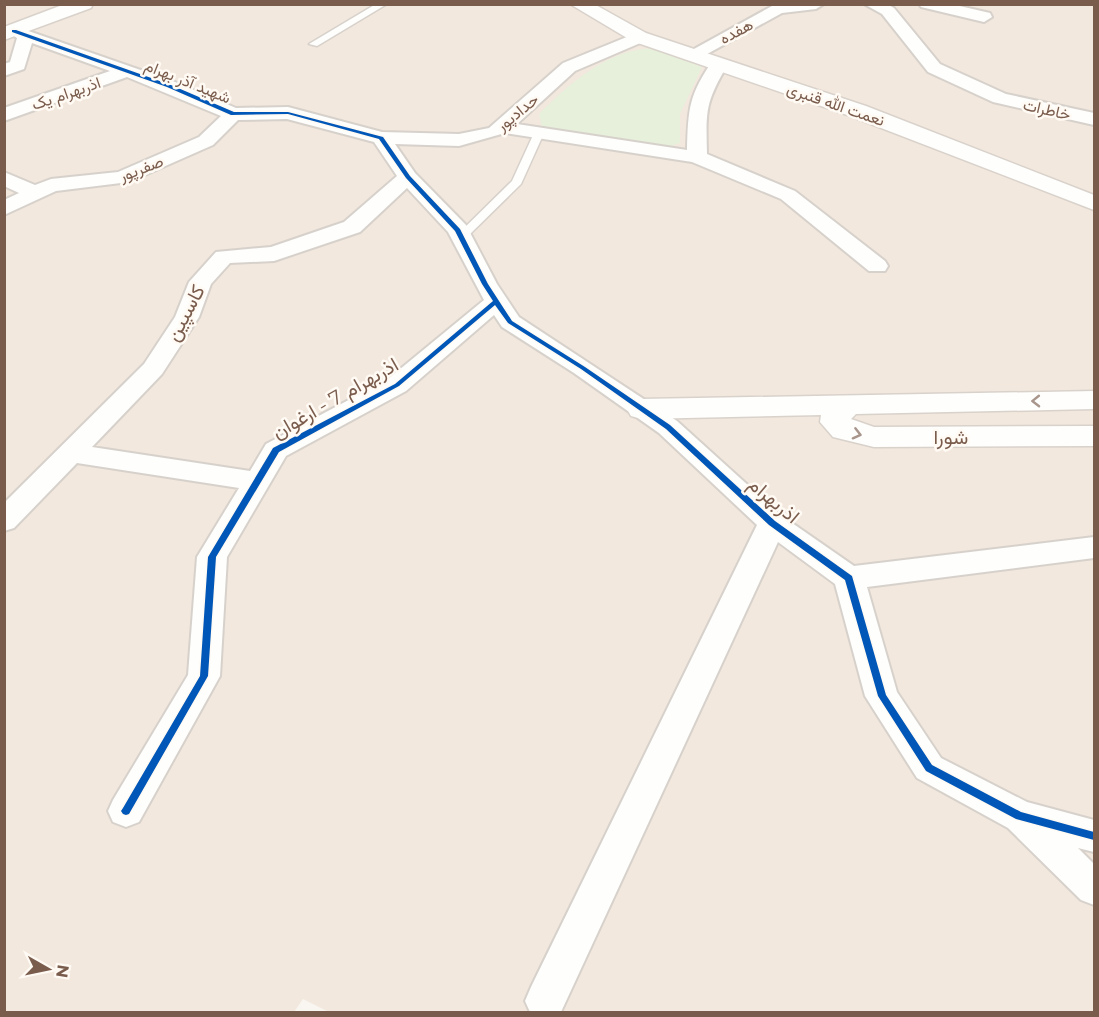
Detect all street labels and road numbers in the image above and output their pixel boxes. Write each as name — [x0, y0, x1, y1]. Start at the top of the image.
street label: هفده — [716, 15, 756, 48]
street label: شهید آذر بهرام — [142, 56, 234, 108]
street label: اذربهرام یک — [29, 73, 103, 115]
street label: نعمت الله قنبری — [784, 79, 887, 131]
street label: حدادپور — [492, 89, 544, 137]
street label: خاطرات — [1021, 95, 1073, 125]
street label: صفرپور — [115, 151, 167, 188]
street label: کاسپین — [160, 281, 212, 346]
street label: اذربهرام 7 - ارغوان — [268, 352, 403, 445]
street label: شورا — [934, 425, 968, 450]
street label: اذربهرام — [743, 472, 804, 529]

